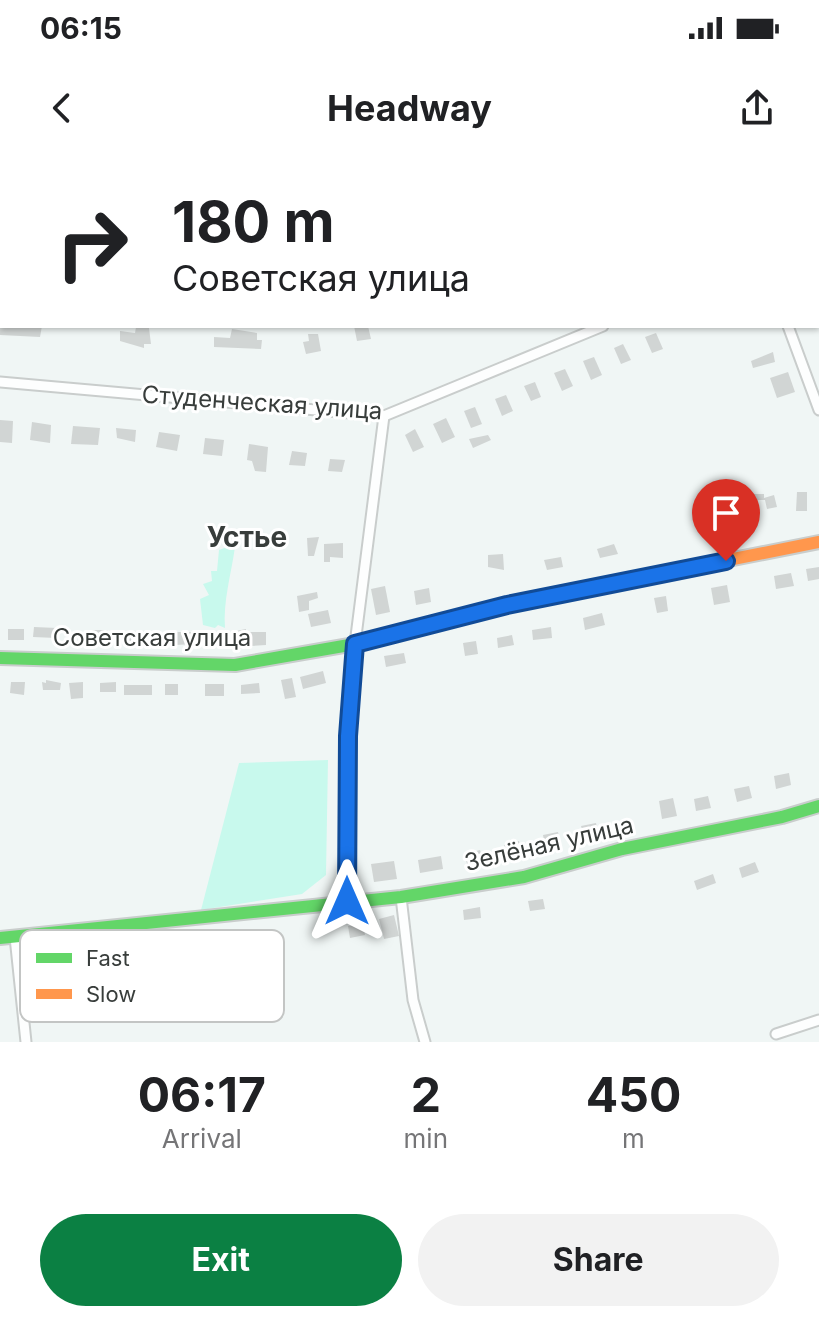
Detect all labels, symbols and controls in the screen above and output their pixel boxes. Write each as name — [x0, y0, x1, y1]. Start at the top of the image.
text: 06:15 — [40, 10, 122, 46]
icon: back — [40, 86, 84, 130]
text: Headway — [327, 86, 492, 130]
icon: share — [735, 86, 779, 130]
text: 180 m — [172, 188, 335, 256]
icon: right — [40, 192, 144, 296]
text: Советская улица — [172, 256, 470, 300]
street label: Студенческая улица — [141, 380, 383, 425]
pin — [692, 479, 760, 561]
icon: arrive — [704, 491, 748, 535]
district label: Устье — [207, 520, 287, 554]
street label: Советская улица — [53, 623, 251, 652]
street label: Зелёная улица — [462, 810, 636, 877]
position arrow — [305, 859, 389, 943]
legend — [20, 930, 284, 1022]
text: Fast — [86, 945, 130, 971]
text: Slow — [86, 981, 136, 1007]
text: 06:17 — [138, 1065, 266, 1124]
text: 2 — [411, 1065, 441, 1124]
text: 450 — [586, 1065, 681, 1124]
text: Arrival — [162, 1123, 242, 1154]
text: min — [404, 1123, 448, 1154]
text: m — [622, 1123, 645, 1154]
button: Exit — [40, 1214, 402, 1306]
button: Share — [418, 1214, 779, 1306]

